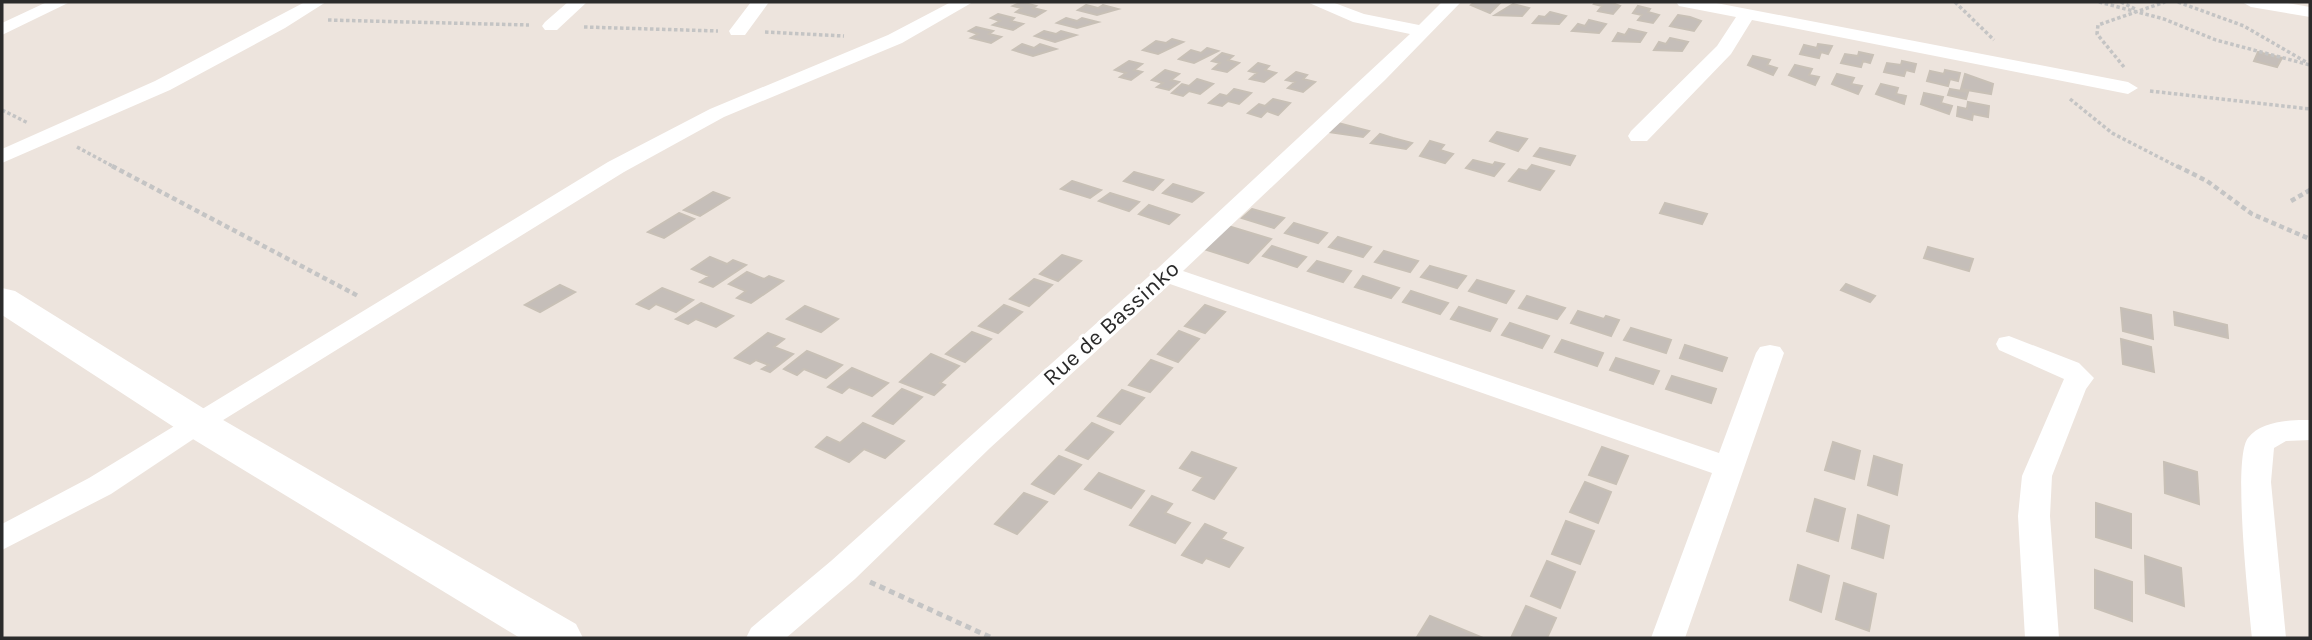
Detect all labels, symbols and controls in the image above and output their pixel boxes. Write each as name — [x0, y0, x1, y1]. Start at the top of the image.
street label: Rue de Bassinko — [1037, 255, 1185, 391]

